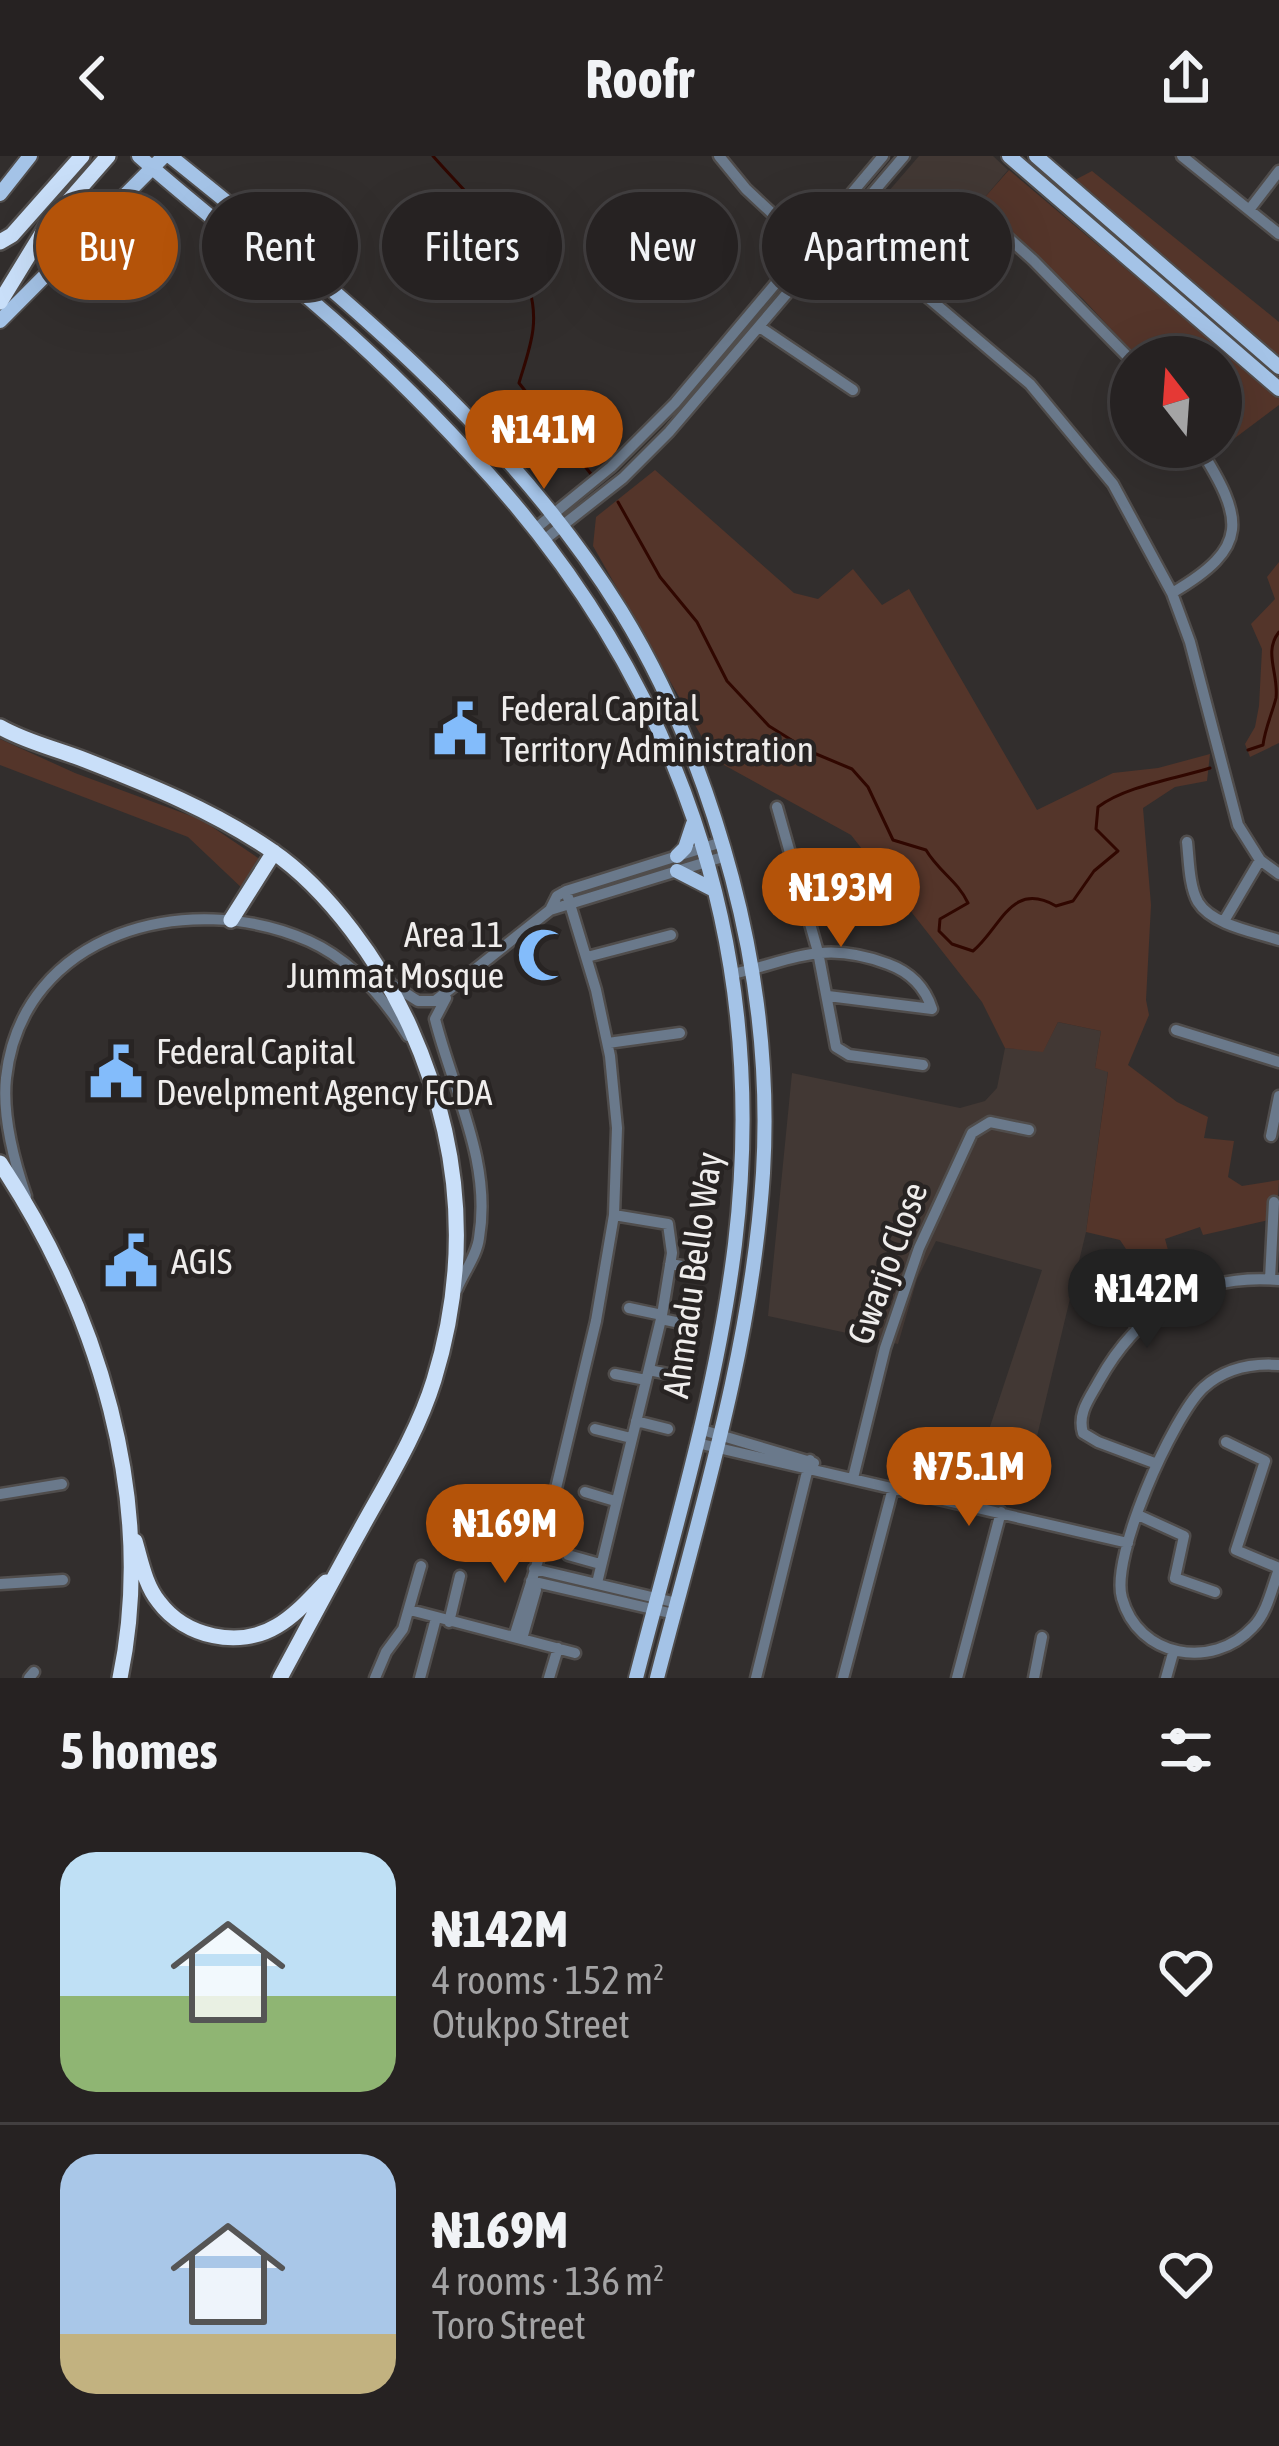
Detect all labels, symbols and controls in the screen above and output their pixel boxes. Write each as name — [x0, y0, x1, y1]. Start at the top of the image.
icon: back — [60, 45, 126, 111]
icon: share — [1153, 45, 1219, 111]
text: Roofr — [585, 48, 694, 109]
chip: Buy — [36, 192, 178, 300]
chip: Rent — [202, 192, 358, 300]
chip: Filters — [382, 192, 562, 300]
chip: New — [586, 192, 738, 300]
chip: Apartment — [762, 192, 1012, 300]
north arrow — [1110, 336, 1242, 468]
map controls — [1110, 336, 1242, 468]
pin: ₦141M — [460, 390, 628, 492]
text: ₦141M — [492, 407, 596, 451]
place label: Federal Capital Territory Administration — [500, 687, 814, 770]
public building icon: Federal Capital Territory Administration — [431, 700, 489, 758]
pin: ₦193M — [757, 848, 925, 950]
text: ₦193M — [789, 865, 893, 909]
place label: Area 11 Jummat Mosque — [287, 913, 504, 996]
mosque icon: Area 11 Jummat Mosque — [515, 926, 573, 984]
place label: Federal Capital Develpment Agency FCDA — [156, 1030, 493, 1113]
public building icon: Federal Capital Develpment Agency FCDA — [87, 1043, 145, 1101]
street label: Ahmadu Bello Way — [654, 1149, 730, 1401]
street label: Gwarjo Close — [838, 1176, 936, 1350]
public building icon: AGIS — [102, 1232, 160, 1290]
place label: AGIS — [171, 1240, 232, 1282]
pin: ₦142M — [1063, 1249, 1231, 1351]
text: ₦142M — [1095, 1266, 1199, 1310]
pin: ₦75.1M — [871, 1427, 1067, 1529]
text: ₦75.1M — [913, 1444, 1025, 1488]
pin: ₦169M — [421, 1484, 589, 1586]
text: ₦169M — [453, 1501, 557, 1545]
icon: filters — [1153, 1717, 1219, 1783]
text: 5 homes — [60, 1721, 218, 1780]
text: ₦142M — [432, 1899, 568, 1958]
icon: home — [156, 1900, 300, 2044]
icon: heart — [1153, 1939, 1219, 2005]
text: 4 rooms · 152 m² — [432, 1958, 664, 2002]
text: Otukpo Street — [432, 2002, 630, 2046]
text: ₦169M — [432, 2200, 568, 2259]
icon: home — [156, 2202, 300, 2346]
icon: heart — [1153, 2241, 1219, 2307]
text: 4 rooms · 136 m² — [432, 2259, 664, 2303]
text: Toro Street — [432, 2303, 586, 2347]

